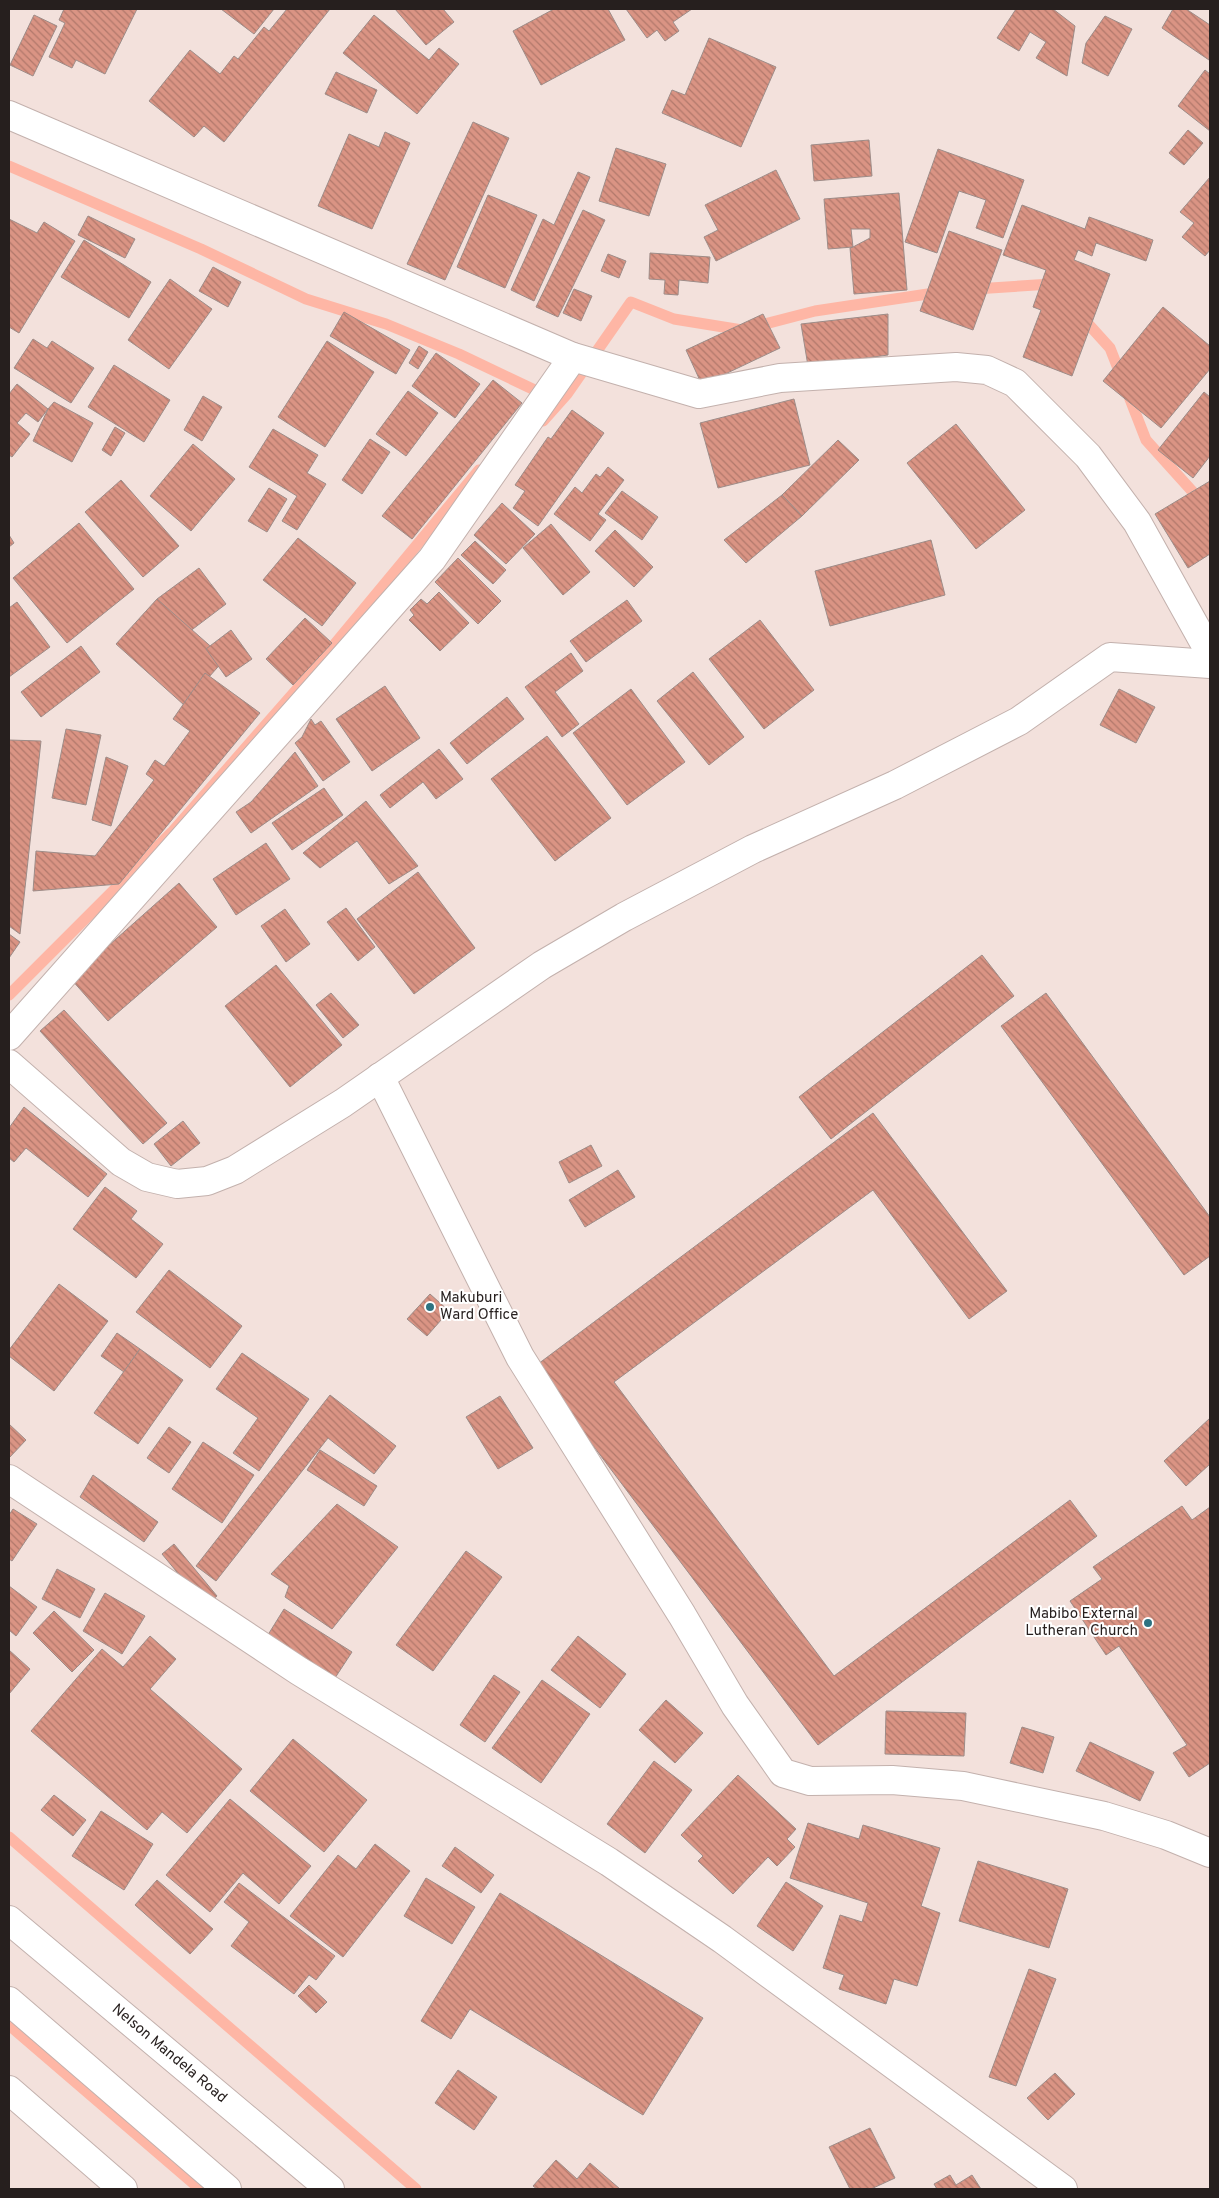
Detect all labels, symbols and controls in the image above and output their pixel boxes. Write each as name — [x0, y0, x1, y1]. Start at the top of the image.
place label: Makuburi Ward Office — [440, 1289, 518, 1325]
marker: Makuburi Ward Office — [424, 1301, 436, 1313]
place label: Mabibo External Lutheran Church — [1025, 1605, 1138, 1641]
marker: Mabibo External Lutheran Church — [1142, 1617, 1154, 1629]
street label: Nelson Mandela Road — [107, 2000, 231, 2108]

